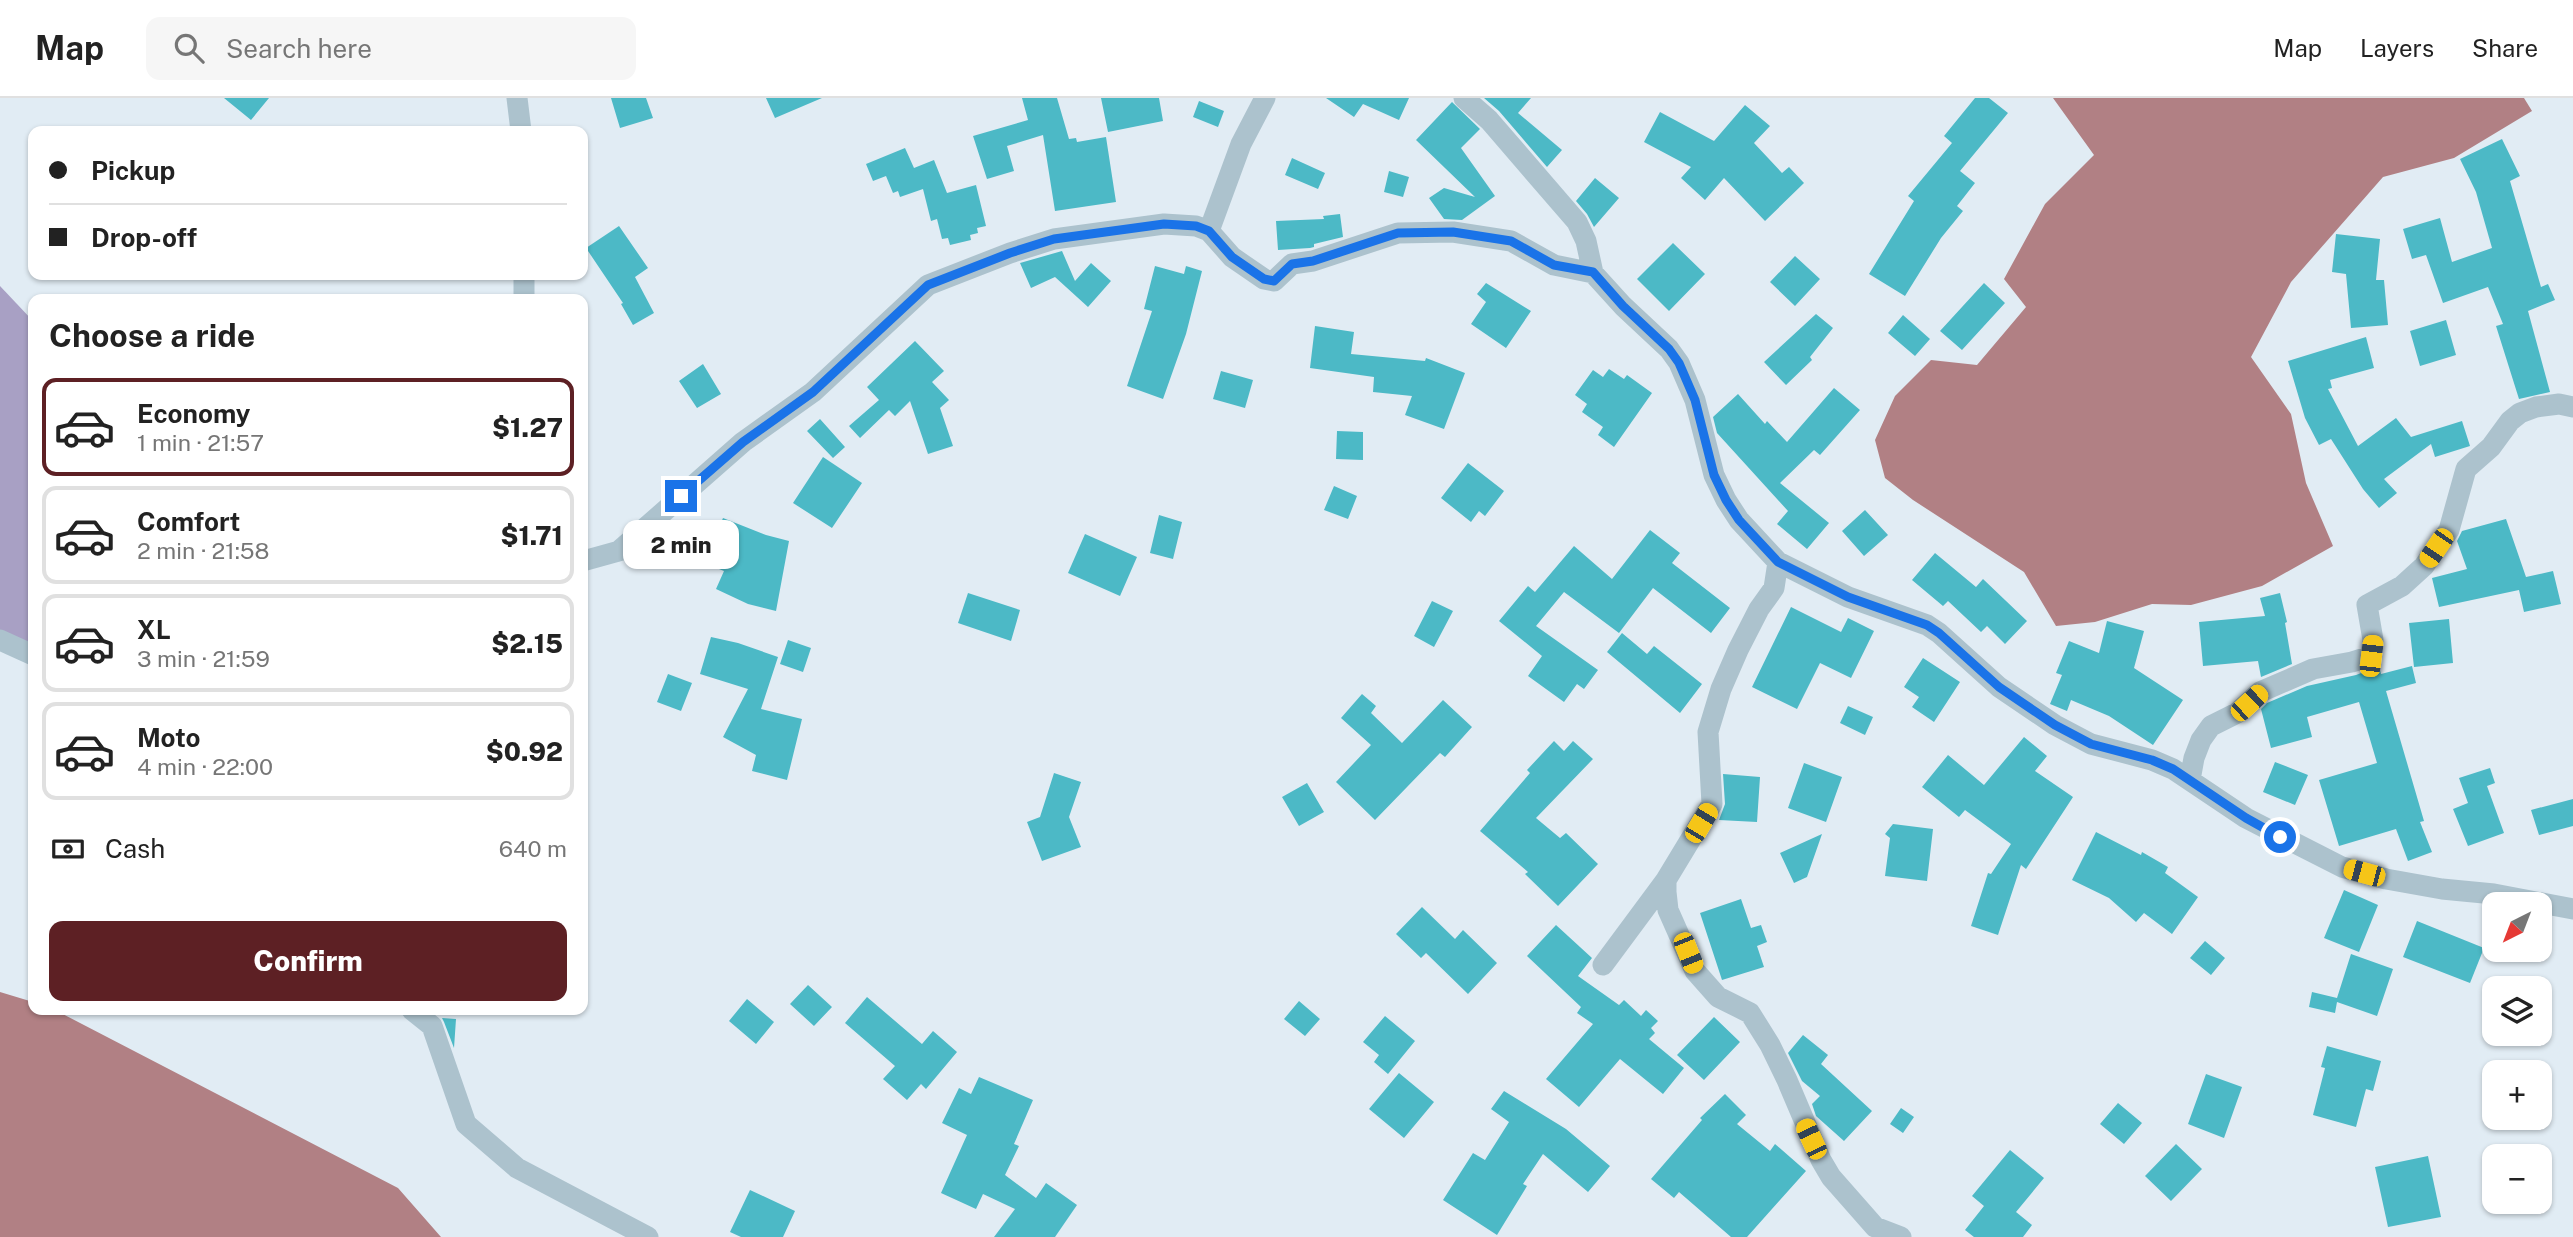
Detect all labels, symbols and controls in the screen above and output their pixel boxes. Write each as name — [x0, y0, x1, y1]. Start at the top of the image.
search box — [146, 17, 636, 80]
text: Map — [35, 29, 104, 67]
icon: search — [170, 29, 208, 67]
text: Search here — [226, 33, 372, 64]
text: Map — [2273, 34, 2322, 62]
text: Layers — [2360, 34, 2434, 62]
text: Share — [2472, 34, 2538, 62]
text: Pickup — [91, 155, 175, 186]
text: Drop-off — [91, 222, 197, 253]
text: Choose a ride — [49, 317, 255, 354]
icon: car — [53, 396, 116, 459]
text: Economy — [137, 398, 250, 429]
text: $1.27 — [492, 412, 563, 443]
text: 1 min · 21:57 — [137, 429, 264, 456]
route end — [665, 480, 697, 512]
icon: car — [53, 504, 116, 567]
text: Comfort — [137, 506, 240, 537]
text: $1.71 — [501, 520, 563, 551]
callout: 2 min — [623, 520, 739, 570]
car — [2416, 525, 2457, 571]
text: 2 min — [650, 531, 712, 558]
text: 2 min · 21:58 — [137, 537, 270, 564]
icon: car — [53, 612, 116, 675]
text: XL — [137, 614, 171, 645]
text: $2.15 — [491, 628, 563, 659]
car — [2359, 634, 2384, 678]
text: 3 min · 21:59 — [137, 645, 270, 672]
car — [2227, 681, 2272, 725]
icon: car — [53, 720, 116, 783]
text: Moto — [137, 722, 200, 753]
text: $0.92 — [486, 736, 563, 767]
text: 4 min · 22:00 — [137, 753, 273, 780]
car — [1682, 800, 1721, 846]
route start — [2264, 821, 2296, 853]
icon: cash — [49, 830, 87, 868]
text: Cash — [105, 833, 165, 864]
text: 640 m — [499, 835, 567, 862]
car — [2341, 857, 2388, 889]
north arrow — [2482, 892, 2552, 962]
map controls — [2482, 892, 2552, 1214]
button: Confirm — [49, 921, 567, 1001]
car — [1671, 930, 1706, 976]
button: layers — [2482, 976, 2552, 1046]
button: + — [2482, 1060, 2552, 1130]
car — [1793, 1116, 1830, 1162]
button: − — [2482, 1144, 2552, 1214]

